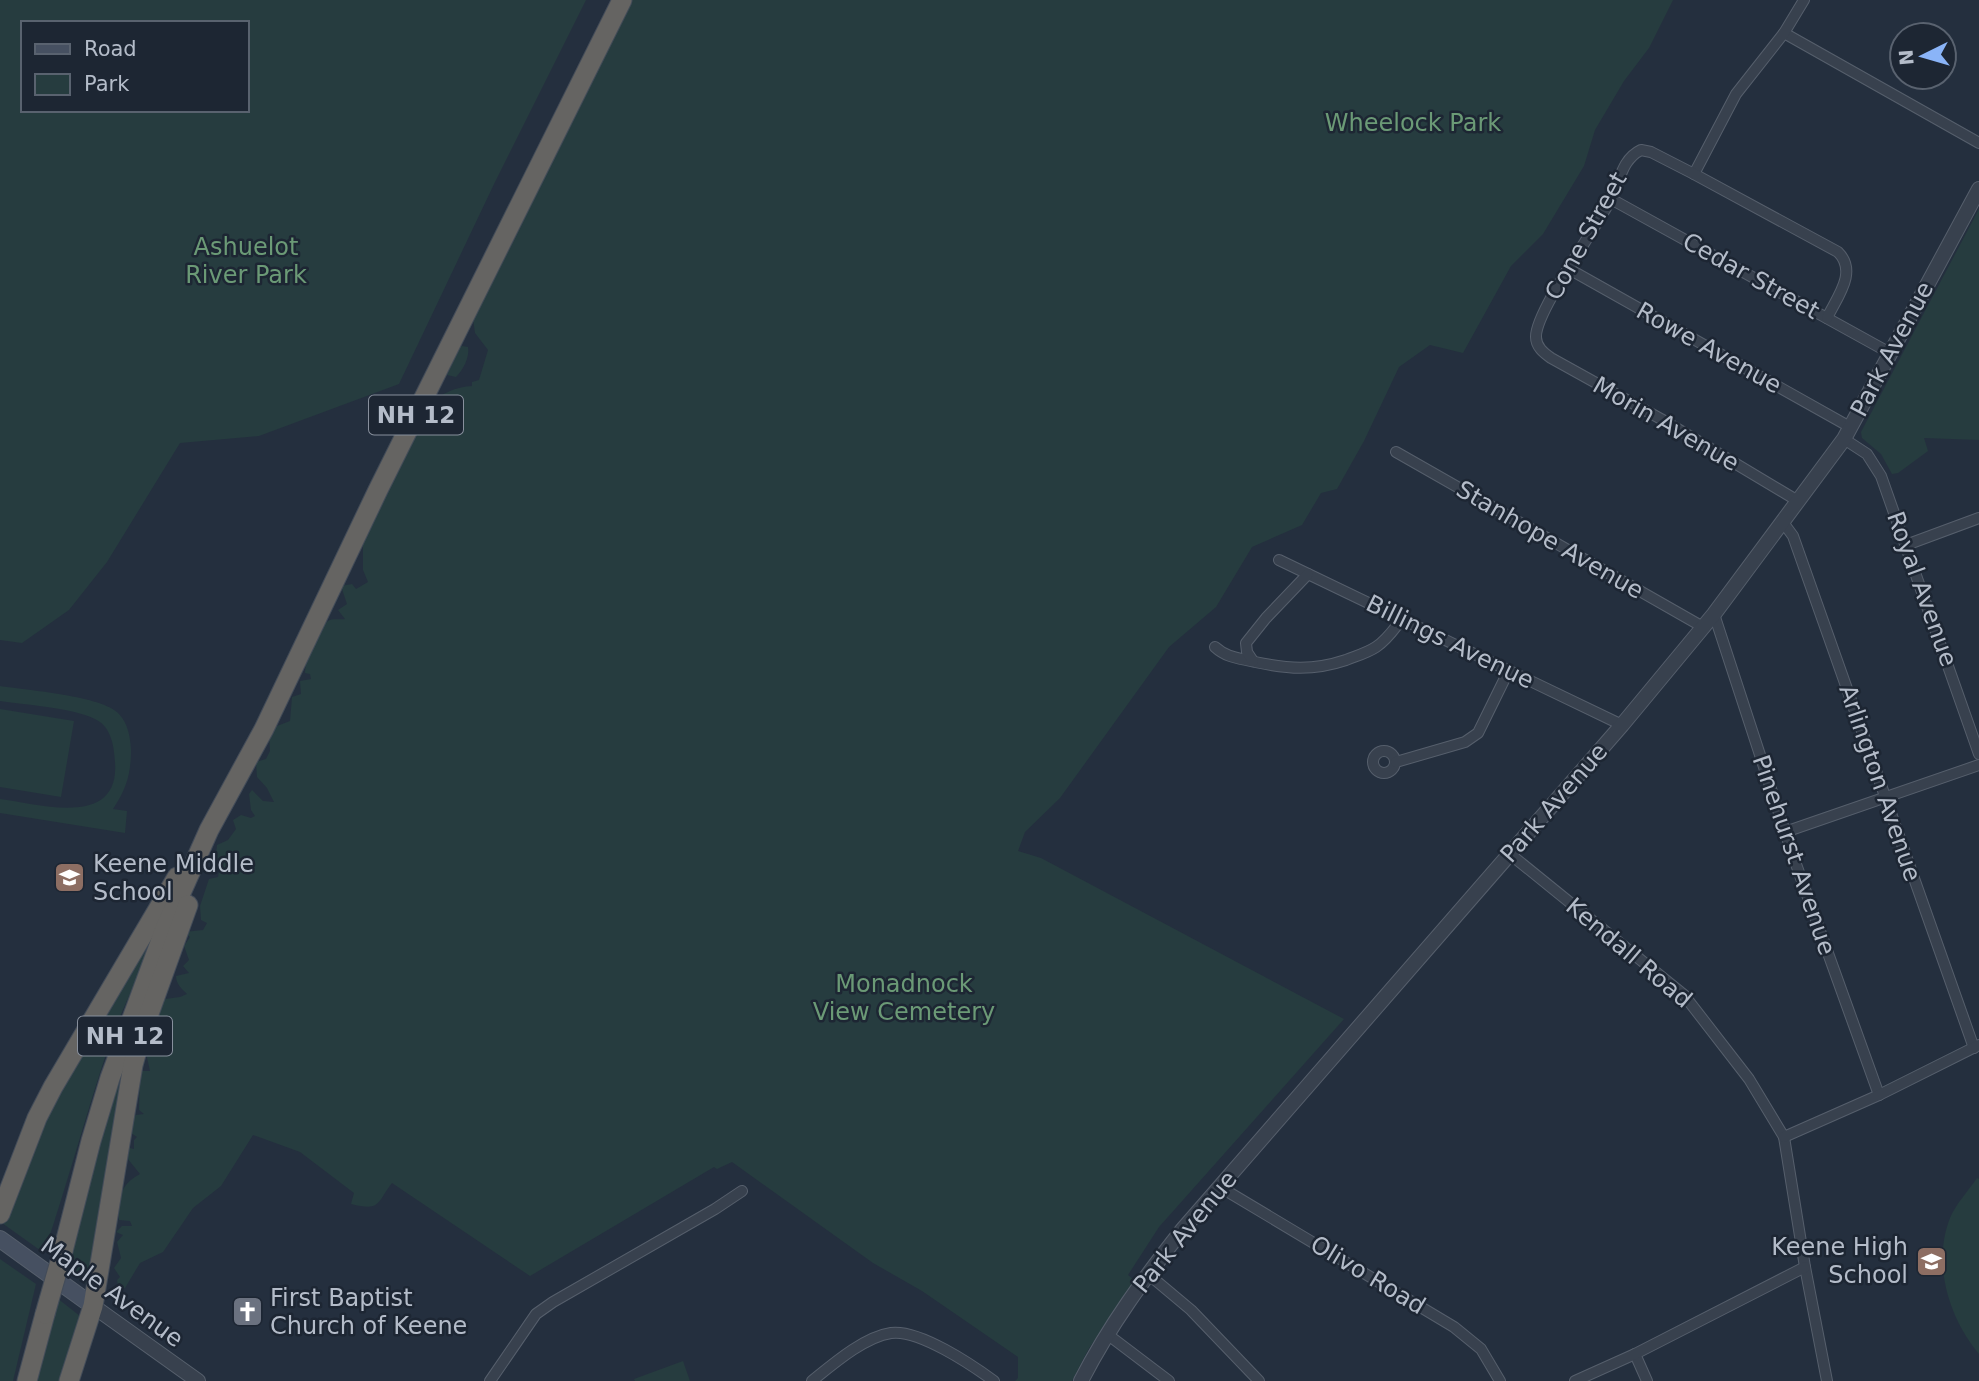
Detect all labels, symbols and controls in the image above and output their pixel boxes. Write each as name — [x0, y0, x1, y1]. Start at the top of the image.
legend — [21, 21, 248, 112]
north arrow — [1888, 21, 1958, 91]
text: Road — [84, 37, 137, 61]
text: N — [1894, 49, 1918, 66]
text: Park — [84, 72, 130, 96]
park label: Wheelock Park — [1325, 109, 1501, 137]
street label: Cone Street — [1539, 167, 1633, 305]
street label: Cedar Street — [1678, 227, 1824, 325]
park label: Ashuelot River Park — [185, 233, 307, 289]
street label: Park Avenue — [1845, 277, 1939, 421]
street label: Rowe Avenue — [1632, 297, 1786, 399]
street label: Morin Avenue — [1588, 371, 1744, 477]
road number: NH 12 — [369, 396, 463, 434]
street label: Stanhope Avenue — [1452, 475, 1648, 605]
street label: Royal Avenue — [1881, 508, 1963, 670]
street label: Billings Avenue — [1362, 589, 1538, 695]
street label: Arlington Avenue — [1833, 681, 1927, 885]
street label: Park Avenue — [1495, 738, 1613, 868]
street label: Pinehurst Avenue — [1747, 751, 1841, 959]
place label: Keene Middle School — [93, 850, 254, 906]
school or university icon: Keene Middle School — [53, 861, 87, 895]
street label: Kendall Road — [1560, 892, 1698, 1014]
park label: Monadnock View Cemetery — [813, 970, 995, 1026]
road number: NH 12 — [78, 1016, 172, 1056]
street label: Park Avenue — [1127, 1165, 1243, 1299]
street label: Olivo Road — [1306, 1230, 1430, 1320]
street label: Maple Avenue — [35, 1231, 189, 1353]
place label: Keene High School — [1771, 1233, 1908, 1289]
school or university icon: Keene High School — [1914, 1244, 1948, 1278]
place label: First Baptist Church of Keene — [270, 1284, 467, 1340]
church icon: First Baptist Church of Keene — [230, 1295, 264, 1329]

